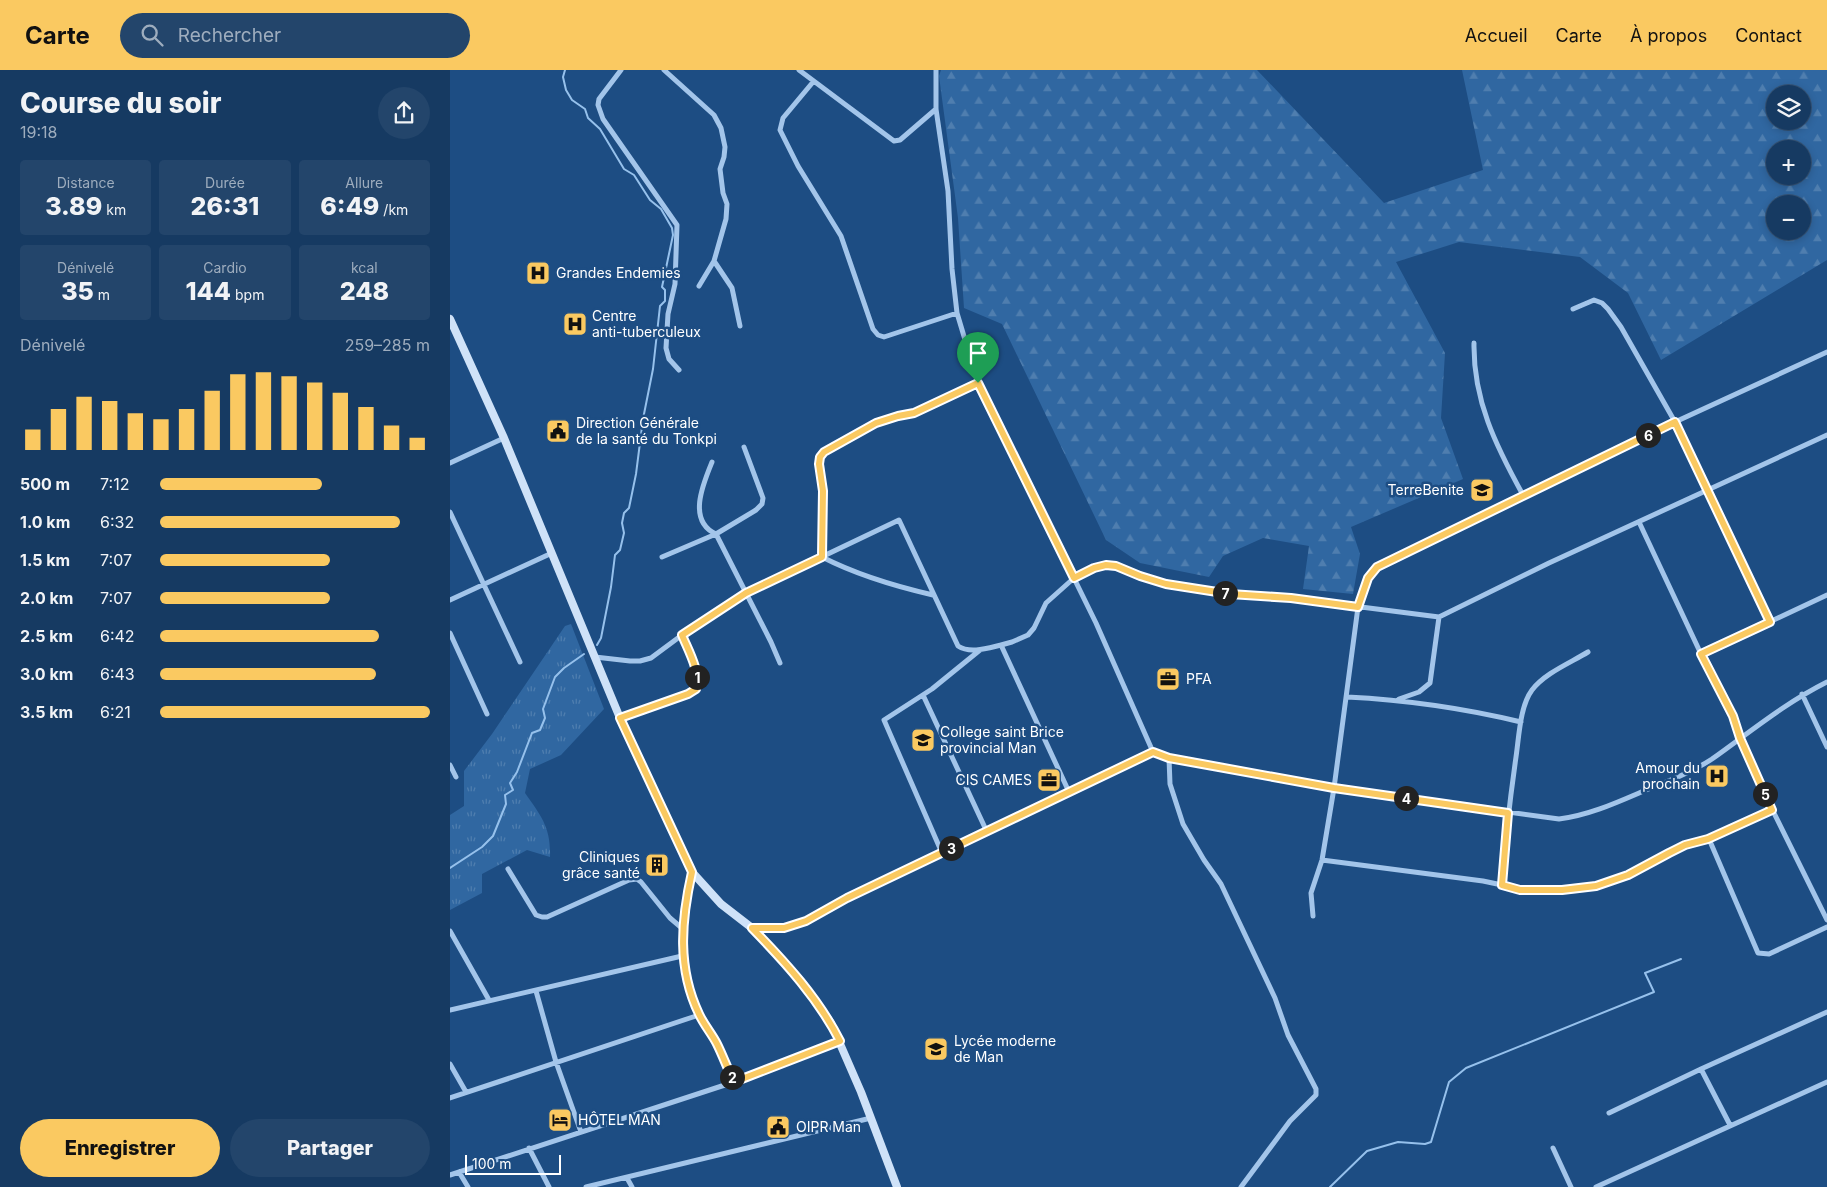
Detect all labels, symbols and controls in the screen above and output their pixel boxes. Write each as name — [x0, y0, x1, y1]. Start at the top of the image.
search box — [120, 13, 470, 58]
text: Carte — [25, 21, 90, 50]
icon: search — [138, 21, 166, 49]
text: Rechercher — [178, 24, 281, 47]
text: Accueil — [1465, 25, 1528, 46]
text: Carte — [1556, 25, 1602, 46]
text: À propos — [1630, 25, 1707, 46]
text: Contact — [1735, 25, 1802, 46]
map controls — [1766, 85, 1811, 240]
button: layers — [1766, 85, 1811, 130]
text: Course du soir — [20, 86, 222, 120]
button: share — [378, 87, 430, 139]
text: 19:18 — [20, 122, 57, 142]
button: + — [1766, 140, 1811, 185]
text: Distance — [57, 174, 115, 191]
text: Durée — [205, 174, 245, 191]
text: Allure — [345, 174, 383, 191]
text: 3.89 — [45, 191, 102, 221]
text: 26:31 — [191, 191, 259, 221]
text: 6:49 — [320, 191, 379, 221]
button: − — [1766, 195, 1811, 240]
text: km — [102, 201, 126, 218]
text: /km — [379, 201, 408, 218]
text: Dénivelé — [57, 259, 114, 276]
text: Cardio — [203, 259, 247, 276]
text: kcal — [351, 259, 378, 276]
hospital icon: Grandes Endemies — [525, 260, 551, 286]
place label: Grandes Endemies — [556, 264, 681, 281]
text: 35 — [61, 276, 94, 306]
text: 144 — [186, 276, 231, 306]
text: 248 — [340, 276, 389, 306]
text: m — [94, 286, 110, 303]
text: bpm — [231, 286, 264, 303]
place label: Centre anti-tuberculeux — [592, 307, 701, 340]
hospital icon: Centre anti-tuberculeux — [562, 311, 588, 337]
pin — [957, 332, 999, 383]
text: Dénivelé — [20, 335, 85, 355]
text: 259–285 m — [345, 335, 430, 355]
icon: arrive — [964, 339, 992, 367]
place label: Direction Générale de la santé du Tonkpi — [576, 414, 717, 447]
public building icon: Direction Générale de la santé du Tonkpi — [545, 418, 571, 444]
pin: 6 — [1636, 422, 1660, 448]
text: 6 — [1644, 427, 1653, 444]
text: 500 m — [20, 474, 70, 494]
text: 7:12 — [100, 474, 129, 494]
school or university icon: TerreBenite — [1469, 477, 1495, 503]
place label: TerreBenite — [1388, 481, 1464, 498]
text: 1.0 km — [20, 512, 70, 532]
text: 6:32 — [100, 512, 134, 532]
text: 1.5 km — [20, 550, 70, 570]
text: 7:07 — [100, 550, 132, 570]
pin: 7 — [1212, 580, 1238, 606]
text: 7 — [1221, 585, 1230, 602]
text: 2.0 km — [20, 588, 73, 608]
text: 7:07 — [100, 588, 132, 608]
text: 2.5 km — [20, 626, 73, 646]
text: 6:42 — [100, 626, 135, 646]
text: 3.0 km — [20, 664, 73, 684]
text: 6:43 — [100, 664, 135, 684]
pin: 1 — [684, 664, 710, 690]
office icon: PFA — [1155, 666, 1181, 692]
text: 1 — [694, 669, 701, 686]
place label: PFA — [1186, 670, 1212, 687]
text: 3.5 km — [20, 702, 73, 722]
text: 6:21 — [100, 702, 131, 722]
place label: College saint Brice provincial Man — [940, 723, 1064, 756]
school or university icon: College saint Brice provincial Man — [910, 727, 936, 753]
place label: Amour du prochain — [1635, 759, 1700, 792]
hospital icon: Amour du prochain — [1704, 763, 1730, 789]
office icon: CIS CAMES — [1036, 767, 1062, 793]
place label: CIS CAMES — [955, 771, 1032, 788]
pin: 5 — [1752, 782, 1778, 806]
pin: 4 — [1394, 786, 1418, 810]
text: 5 — [1761, 786, 1770, 803]
text: 4 — [1402, 790, 1411, 807]
pin: 3 — [938, 836, 964, 860]
text: 3 — [947, 840, 956, 857]
place label: Cliniques grâce santé — [562, 848, 640, 881]
building icon: Cliniques grâce santé — [644, 852, 670, 878]
place label: Lycée moderne de Man — [954, 1032, 1056, 1065]
school or university icon: Lycée moderne de Man — [923, 1036, 949, 1062]
pin: 2 — [720, 1064, 744, 1090]
text: 2 — [728, 1069, 737, 1086]
hotel icon: HÔTEL MAN — [547, 1107, 573, 1133]
place label: HÔTEL MAN — [578, 1111, 661, 1128]
public building icon: OIPR Man — [765, 1114, 791, 1140]
place label: OIPR Man — [796, 1118, 861, 1135]
button: Enregistrer — [20, 1119, 220, 1177]
button: Partager — [230, 1119, 430, 1177]
scale bar — [465, 1152, 561, 1175]
text: 100 m — [472, 1155, 512, 1172]

